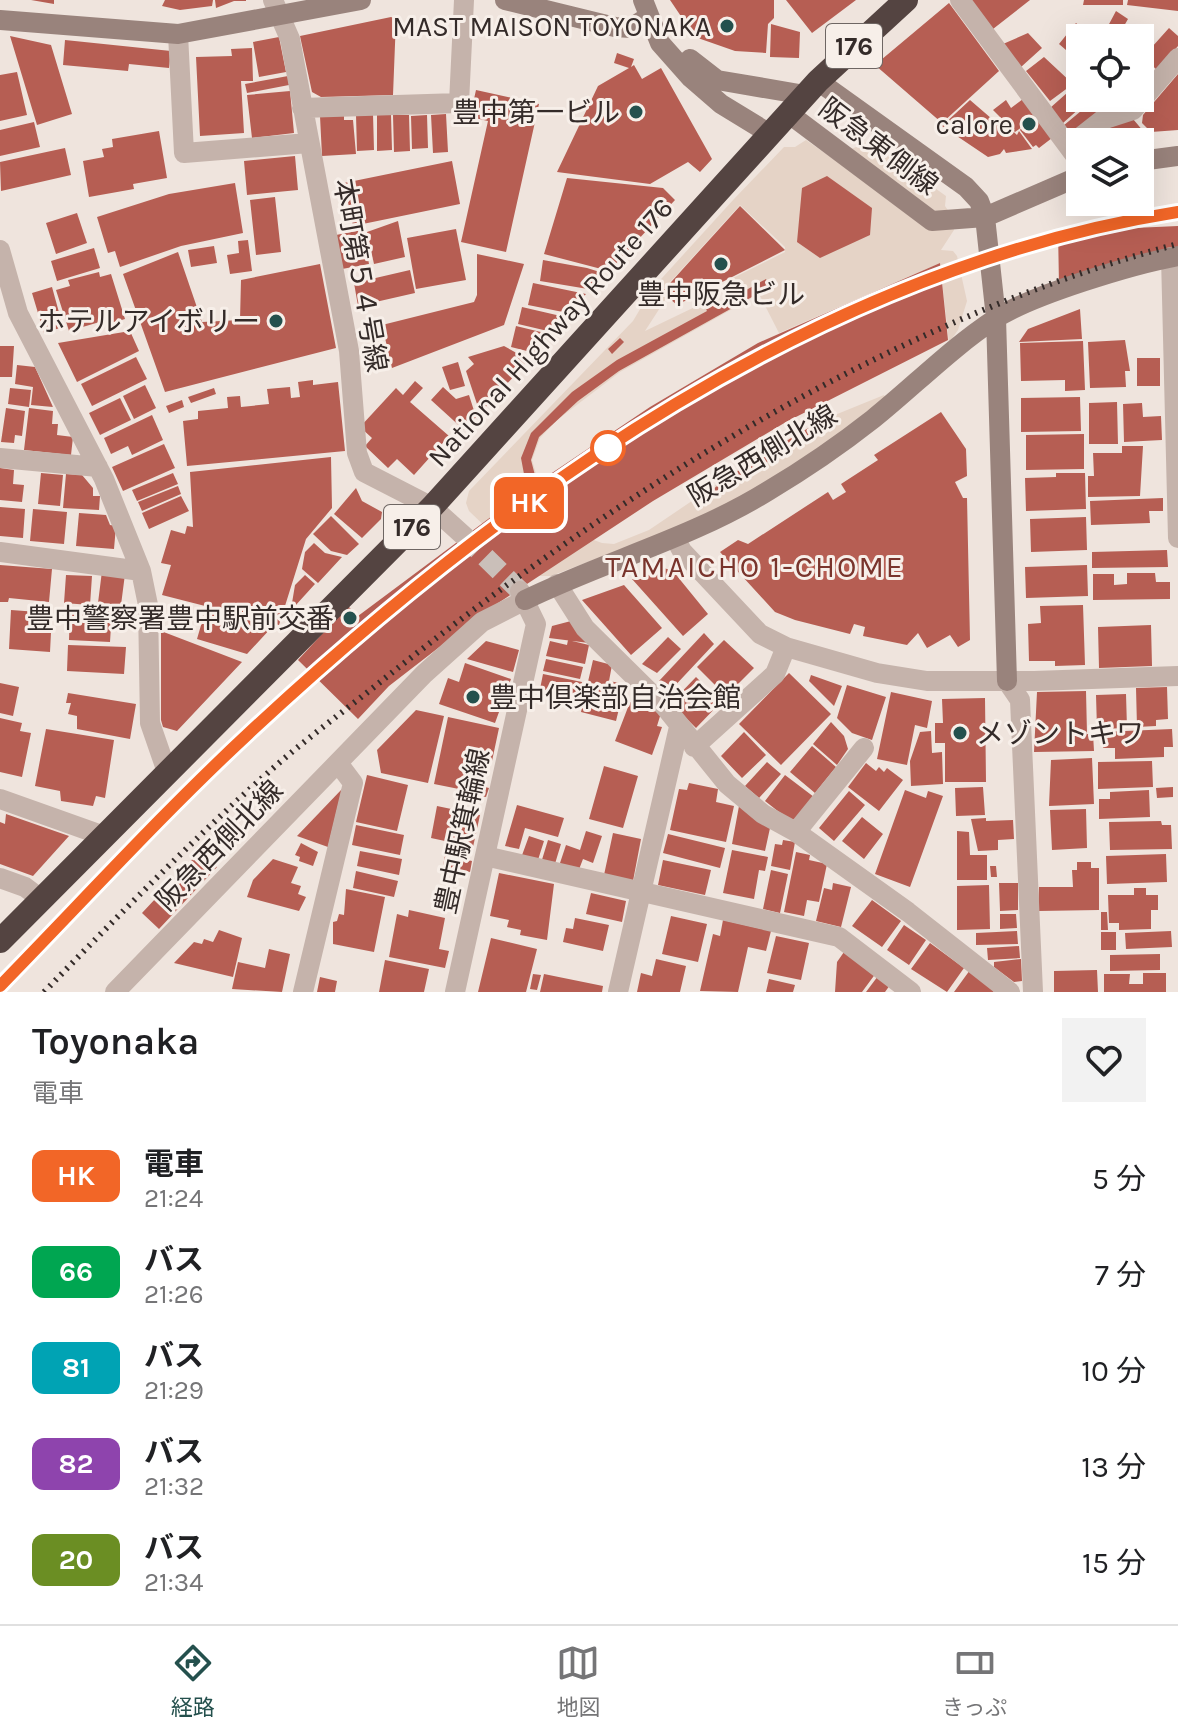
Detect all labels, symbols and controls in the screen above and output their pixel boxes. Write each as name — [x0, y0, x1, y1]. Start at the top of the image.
place label: MAST MAISON TOYONAKA — [392, 10, 711, 43]
marker: MAST MAISON TOYONAKA — [718, 17, 736, 35]
road number: 176 — [826, 24, 882, 68]
map controls — [1066, 24, 1154, 216]
button: locate — [1066, 24, 1154, 112]
street label: 阪急東側線 — [813, 91, 945, 202]
place label: 豊中第一ビル — [452, 96, 620, 129]
marker: 豊中第一ビル — [627, 103, 645, 121]
place label: calore — [935, 108, 1013, 141]
marker: calore — [1020, 115, 1038, 133]
button: layers — [1066, 128, 1154, 216]
street label: 本町第５４号線 — [327, 176, 394, 374]
street label: National Highway Route 176 — [421, 191, 680, 473]
marker: 豊中阪急ビル — [712, 255, 730, 273]
place label: 豊中阪急ビル — [637, 278, 805, 311]
place label: ホテルアイボリー — [37, 305, 260, 338]
marker: ホテルアイボリー — [267, 312, 285, 330]
street label: 阪急西側北線 — [682, 398, 843, 513]
unlabelled marker — [591, 431, 625, 465]
line badge: HK — [493, 477, 565, 529]
text: HK — [510, 486, 548, 519]
road number: 176 — [384, 505, 440, 549]
district label: TAMAICHO 1-CHOME — [605, 549, 905, 585]
place label: 豊中警察署豊中駅前交番 — [26, 602, 334, 635]
marker: 豊中警察署豊中駅前交番 — [341, 609, 359, 627]
place label: 豊中倶楽部自治会館 — [489, 681, 741, 714]
marker: 豊中倶楽部自治会館 — [464, 688, 482, 706]
place label: メゾントキワ — [976, 717, 1144, 750]
marker: メゾントキワ — [951, 724, 969, 742]
street label: 豊中駅箕輪線 — [429, 746, 496, 917]
street label: 阪急西側北線 — [149, 773, 290, 917]
button: heart — [1062, 1018, 1146, 1102]
text: Toyonaka — [32, 1019, 199, 1064]
text: 電車 — [32, 1078, 84, 1109]
text: 電車 — [144, 1146, 204, 1182]
text: HK — [57, 1159, 95, 1192]
text: 5 分 — [1092, 1161, 1146, 1197]
text: 21:24 — [144, 1183, 203, 1214]
text: バス — [144, 1242, 204, 1278]
text: 66 — [59, 1255, 93, 1288]
text: 7 分 — [1095, 1257, 1146, 1293]
text: 21:26 — [144, 1279, 204, 1310]
text: バス — [144, 1338, 204, 1374]
text: 81 — [62, 1351, 90, 1384]
text: 10 分 — [1081, 1353, 1146, 1389]
text: 21:29 — [144, 1375, 204, 1406]
text: バス — [144, 1434, 204, 1470]
text: 82 — [58, 1447, 94, 1480]
text: 13 分 — [1081, 1449, 1146, 1485]
text: 21:32 — [144, 1471, 204, 1502]
text: バス — [144, 1530, 204, 1566]
text: 20 — [59, 1543, 93, 1576]
text: 15 分 — [1082, 1545, 1146, 1581]
text: 21:34 — [144, 1567, 204, 1598]
tab: 経路 — [171, 1641, 215, 1721]
tab: 地図 — [556, 1641, 600, 1721]
tab: きっぷ — [942, 1641, 1007, 1721]

